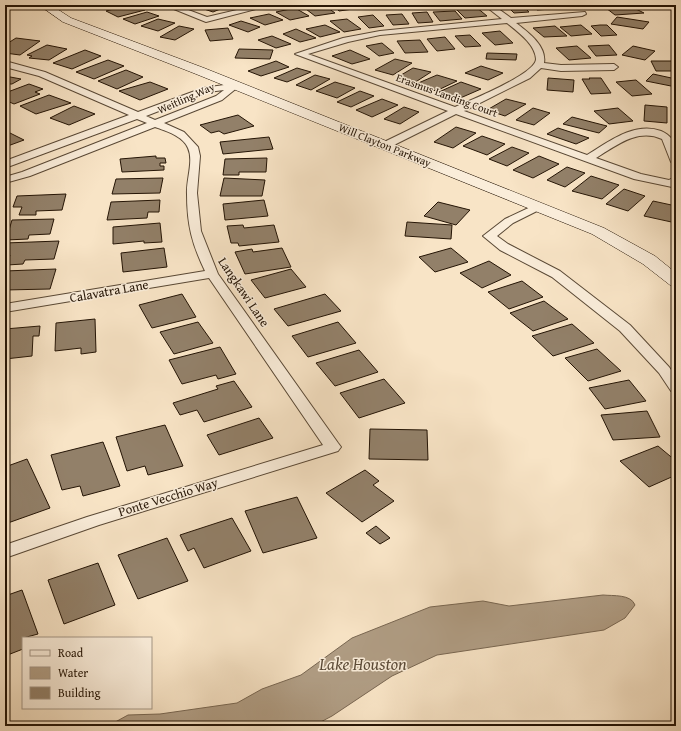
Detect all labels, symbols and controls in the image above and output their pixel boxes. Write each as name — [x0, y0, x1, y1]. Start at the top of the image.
street label: Erasmus Landing Court — [394, 69, 500, 121]
street label: Weitling Way — [155, 78, 218, 118]
street label: Will Clayton Parkway — [336, 119, 434, 171]
street label: Langkawi Lane — [214, 253, 274, 331]
street label: Calavatra Lane — [68, 275, 150, 307]
street label: Ponte Vecchio Way — [116, 473, 221, 521]
legend — [22, 637, 152, 709]
text: Road — [58, 644, 84, 661]
water label: Lake Houston — [318, 651, 407, 676]
text: Water — [58, 664, 88, 681]
text: Building — [58, 684, 101, 701]

